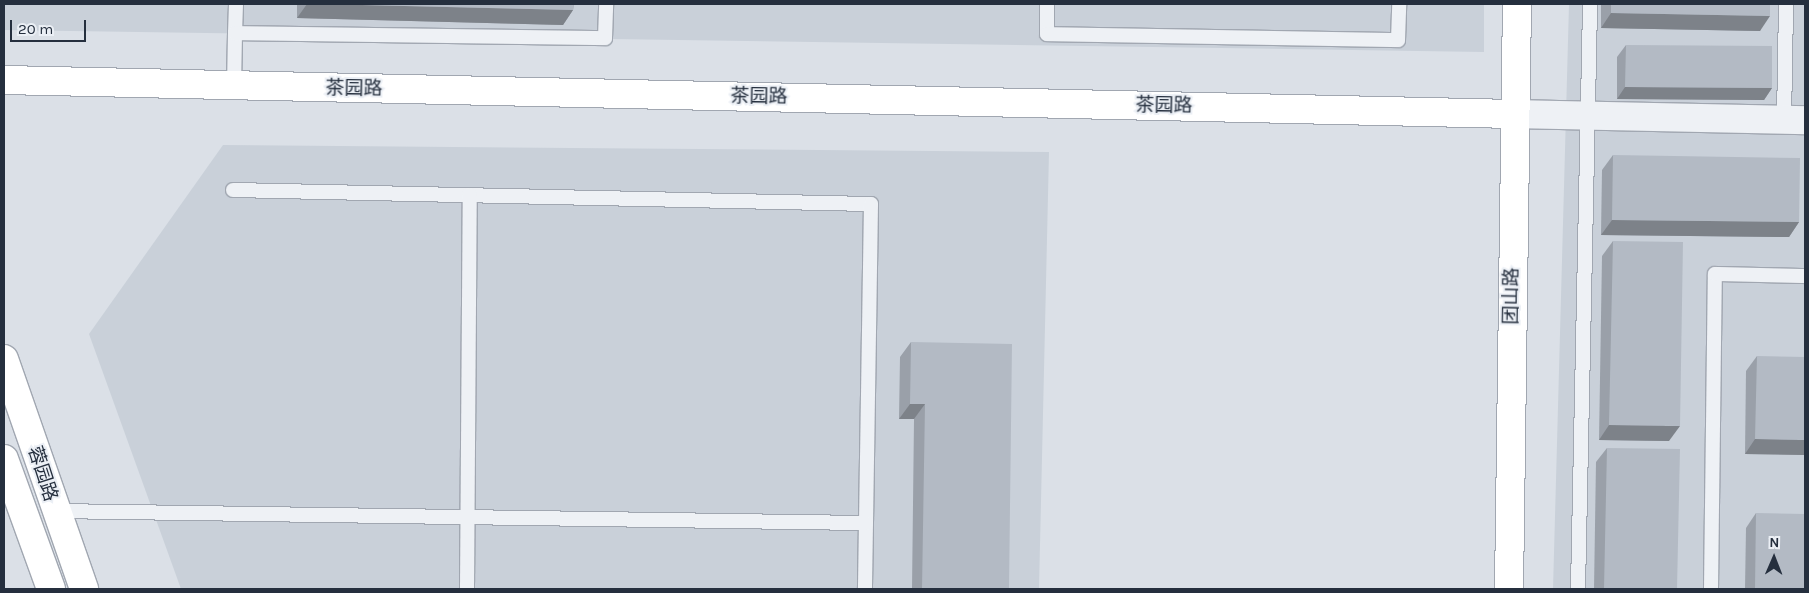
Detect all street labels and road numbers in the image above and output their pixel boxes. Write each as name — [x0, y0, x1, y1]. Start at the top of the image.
street label: 茶园路 — [325, 77, 383, 101]
street label: 茶园路 — [730, 85, 788, 109]
street label: 茶园路 — [1135, 94, 1193, 118]
street label: 团山路 — [1500, 267, 1524, 325]
street label: 蓉园路 — [22, 443, 62, 505]

